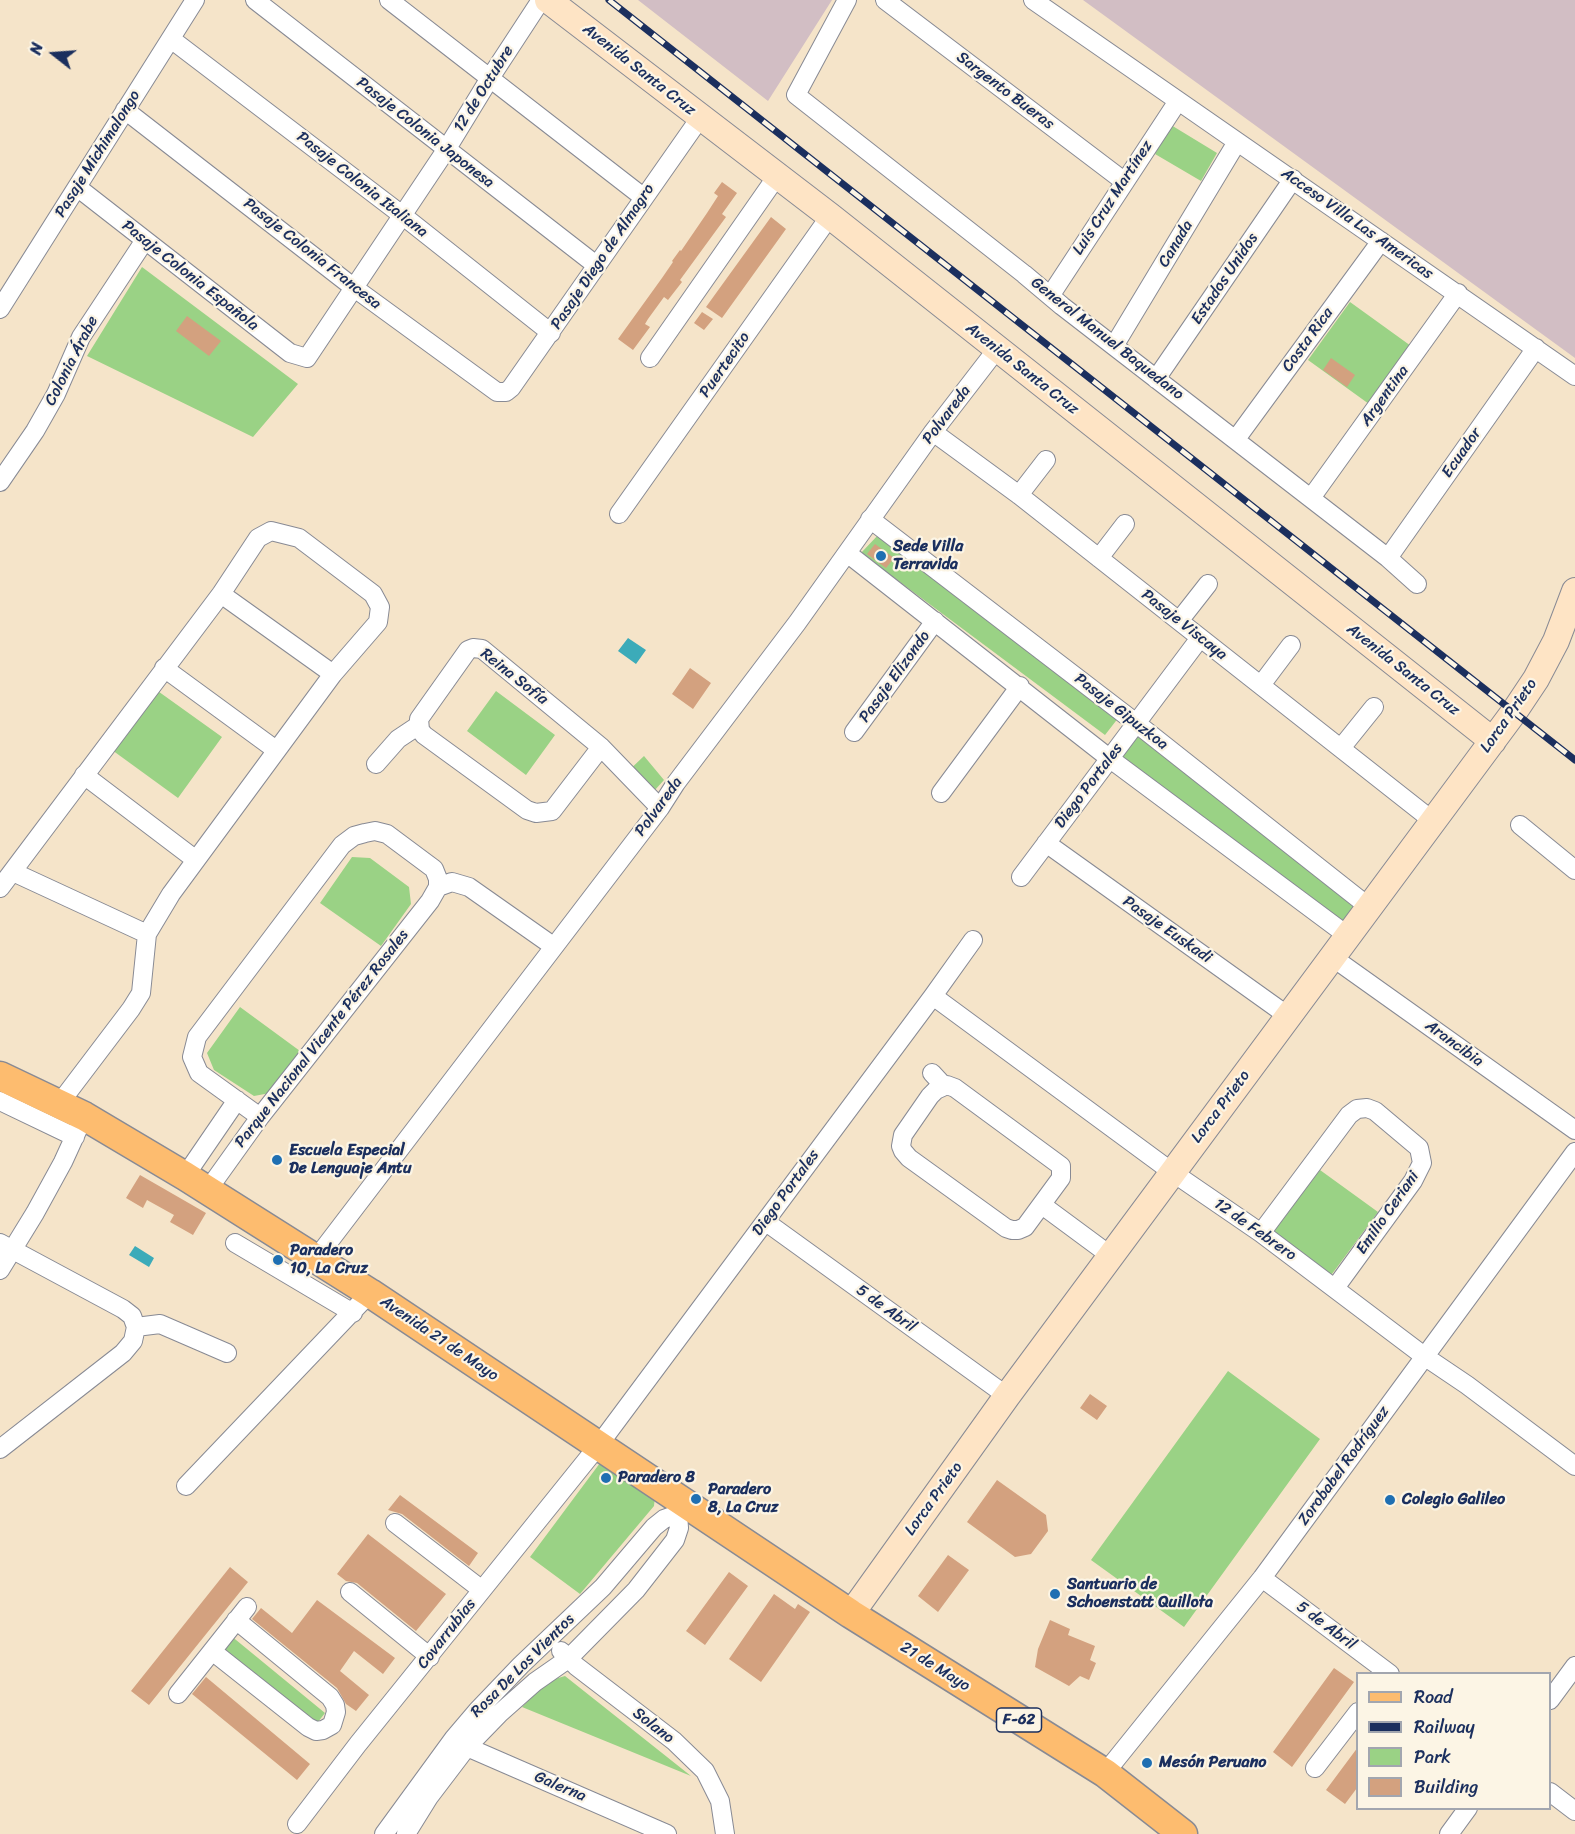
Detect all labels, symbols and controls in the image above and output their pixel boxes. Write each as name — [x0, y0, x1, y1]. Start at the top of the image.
street label: Avenida Santa Cruz — [579, 20, 699, 120]
north arrow — [24, 24, 84, 84]
text: N — [21, 39, 52, 58]
street label: 12 de Octubre — [450, 42, 518, 136]
street label: Sargento Bueras — [952, 48, 1058, 134]
street label: Pasaje Colonia Japonesa — [352, 73, 498, 193]
street label: Pasaje Michimalongo — [51, 87, 145, 221]
street label: Pasaje Colonia Italiana — [293, 128, 431, 242]
street label: Luis Cruz Martínez — [1069, 137, 1157, 259]
street label: Acceso Villa Las Americas — [1277, 164, 1437, 284]
street label: Pasaje Diego de Almagro — [547, 181, 659, 333]
street label: Pasaje Colonia Francesa — [239, 194, 385, 314]
street label: Pasaje Colonia Española — [118, 217, 262, 335]
street label: Canada — [1155, 217, 1197, 271]
street label: Estados Unidos — [1187, 230, 1263, 328]
street label: General Manuel Baquedano — [1027, 273, 1187, 405]
street label: Costa Rica — [1278, 304, 1338, 376]
street label: Colonia Árabe — [41, 313, 103, 409]
street label: Avenida Santa Cruz — [962, 319, 1082, 419]
street label: Puertecito — [696, 329, 754, 401]
street label: Argentina — [1357, 362, 1413, 430]
street label: Polvareda — [919, 382, 975, 448]
street label: Ecuador — [1438, 424, 1486, 482]
place label: Sede Villa Terravida — [893, 537, 963, 575]
marker: Sede Villa Terravida — [874, 549, 888, 563]
street label: Pasaje Viscaya — [1137, 586, 1231, 664]
street label: Avenida Santa Cruz — [1343, 620, 1463, 720]
street label: Pasaje Elizondo — [855, 627, 935, 727]
street label: Reina Sofía — [476, 645, 552, 709]
street label: Pasaje Gipuzkoa — [1070, 669, 1172, 755]
street label: Lorca Prieto — [1476, 675, 1542, 757]
street label: Diego Portales — [1051, 740, 1127, 832]
street label: Polvareda — [631, 774, 687, 840]
street label: Pasaje Euskadi — [1119, 892, 1215, 968]
street label: Parque Nacional Vicente Pérez Rosales — [231, 926, 413, 1152]
street label: Arancibia — [1421, 1016, 1487, 1072]
street label: Lorca Prieto — [1187, 1067, 1255, 1147]
place label: Escuela Especial De Lenguaje Antu — [289, 1141, 412, 1179]
street label: Diego Portales — [748, 1146, 824, 1240]
marker: Escuela Especial De Lenguaje Antu — [270, 1153, 284, 1167]
street label: Emilio Ceriani — [1352, 1168, 1424, 1258]
street label: 12 de Febrero — [1210, 1195, 1300, 1265]
place label: Paradero 10, La Cruz — [290, 1241, 368, 1279]
marker: Paradero 10, La Cruz — [271, 1253, 285, 1267]
street label: 5 de Abril — [852, 1281, 920, 1337]
street label: Avenida 21 de Mayo — [376, 1292, 502, 1386]
street label: Zorobabel Rodríguez — [1294, 1403, 1394, 1529]
street label: Lorca Prieto — [901, 1459, 967, 1539]
place label: Paradero 8 — [618, 1468, 695, 1488]
marker: Paradero 8 — [599, 1471, 613, 1485]
place label: Paradero 8, La Cruz — [708, 1480, 778, 1518]
place label: Colegio Galileo — [1402, 1490, 1505, 1510]
marker: Paradero 8, La Cruz — [689, 1492, 703, 1506]
marker: Colegio Galileo — [1383, 1493, 1397, 1507]
place label: Santuario de Schoenstatt Quillota — [1067, 1575, 1213, 1613]
marker: Santuario de Schoenstatt Quillota — [1048, 1587, 1062, 1601]
street label: Covarrubias — [414, 1595, 480, 1673]
street label: 5 de Abril — [1292, 1597, 1360, 1655]
street label: Rosa De Los Vientos — [467, 1610, 579, 1722]
street label: 21 de Mayo — [897, 1638, 973, 1696]
legend — [1356, 1672, 1551, 1810]
text: Road — [1414, 1681, 1453, 1713]
street label: Solano — [628, 1704, 678, 1748]
road number: F-62 — [996, 1708, 1042, 1732]
text: Railway — [1414, 1711, 1475, 1743]
text: Park — [1414, 1741, 1451, 1773]
place label: Mesón Peruano — [1159, 1753, 1266, 1773]
marker: Mesón Peruano — [1140, 1756, 1154, 1770]
street label: Galerna — [531, 1768, 589, 1806]
text: Building — [1414, 1771, 1478, 1803]

